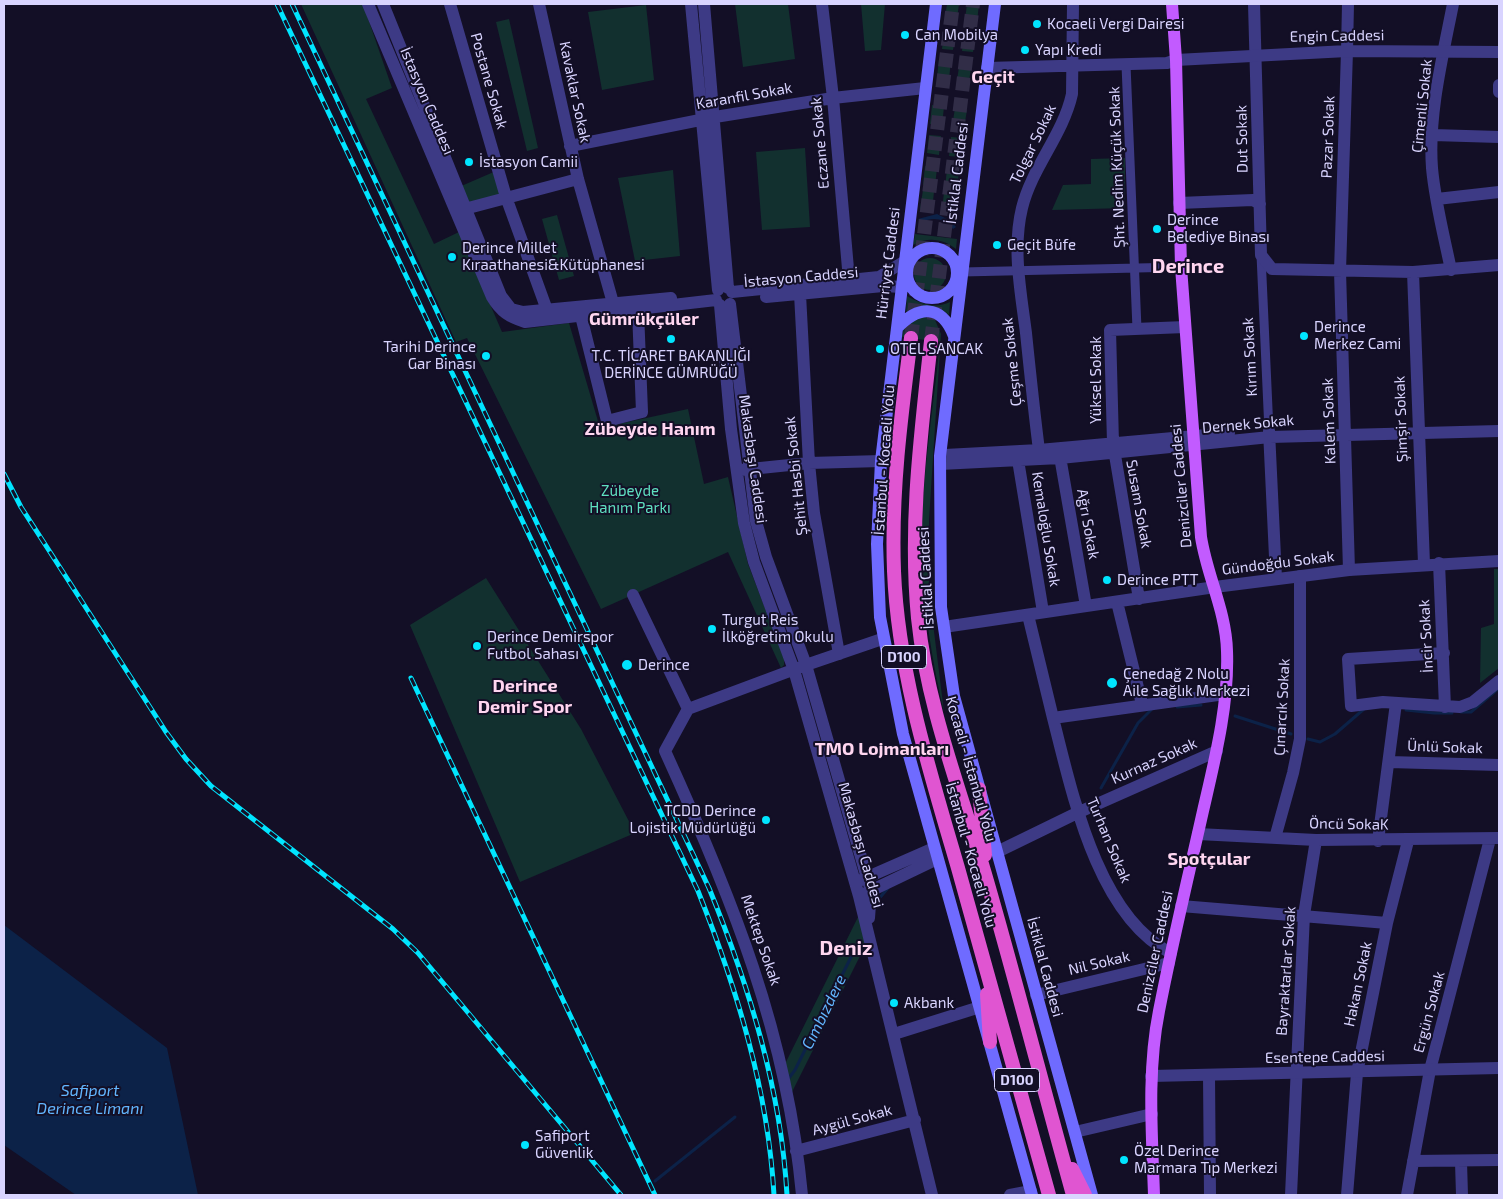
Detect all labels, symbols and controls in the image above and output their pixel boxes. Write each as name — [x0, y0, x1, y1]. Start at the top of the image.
place label: Kocaeli Vergi Dairesi — [1047, 15, 1184, 33]
marker: Kocaeli Vergi Dairesi — [1031, 18, 1043, 30]
place label: Can Mobilya — [915, 26, 998, 44]
street label: Engin Caddesi — [1290, 26, 1384, 46]
marker: Can Mobilya — [899, 29, 911, 41]
street label: Postane Sokak — [467, 31, 511, 131]
street label: Kavaklar Sokak — [555, 40, 595, 144]
place label: Yapı Kredi — [1035, 41, 1102, 59]
marker: Yapı Kredi — [1019, 44, 1031, 56]
street label: İstasyon Caddesi — [396, 45, 458, 157]
street label: Çimenli Sokak — [1408, 58, 1436, 154]
district label: Geçit — [971, 66, 1015, 88]
street label: Karanfil Sokak — [694, 79, 794, 113]
street label: Şht. Nedim Küçük Sokak — [1105, 86, 1129, 248]
street label: Pazar Sokak — [1318, 95, 1338, 179]
street label: Eczane Sokak — [807, 96, 833, 190]
street label: Tolgar Sokak — [1006, 101, 1060, 187]
street label: Dut Sokak — [1232, 105, 1252, 173]
street label: İstiklal Caddesi — [942, 121, 972, 225]
place label: İstasyon Camii — [479, 153, 578, 171]
marker: İstasyon Camii — [463, 156, 475, 168]
street label: Hürriyet Caddesi — [872, 206, 904, 320]
place label: Derince Belediye Binası — [1167, 211, 1270, 246]
marker: Derince Belediye Binası — [1151, 223, 1163, 235]
place label: Geçit Büfe — [1007, 236, 1076, 254]
place label: Derince Millet Kıraathanesi&Kütüphanesi — [462, 239, 645, 274]
marker: Geçit Büfe — [991, 239, 1003, 251]
marker: Derince Millet Kıraathanesi&Kütüphanesi — [446, 251, 458, 263]
district label: Derince — [1152, 254, 1224, 278]
street label: İstasyon Caddesi — [743, 263, 859, 291]
district label: Gümrükçüler — [589, 308, 699, 330]
street label: Çeşme Sokak — [998, 317, 1026, 407]
street label: Kırım Sokak — [1239, 317, 1261, 397]
place label: Derince Merkez Cami — [1314, 318, 1401, 353]
marker: Derince Merkez Cami — [1298, 330, 1310, 342]
marker: T.C. TİCARET BAKANLIĞI DERİNCE GÜMRÜĞÜ — [665, 333, 677, 345]
street label: Yüksel Sokak — [1087, 336, 1105, 424]
place label: Tarihi Derince Gar Binası — [383, 338, 476, 373]
place label: OTEL SANCAK — [890, 340, 983, 358]
marker: OTEL SANCAK — [874, 343, 886, 355]
place label: T.C. TİCARET BAKANLIĞI DERİNCE GÜMRÜĞÜ — [591, 347, 751, 382]
marker: Tarihi Derince Gar Binası — [480, 350, 492, 362]
street label: Şimşir Sokak — [1390, 376, 1412, 462]
street label: Kalem Sokak — [1318, 377, 1340, 465]
street label: İstanbul - Kocaeli Yolu — [870, 384, 898, 536]
street label: Makasbaşı Caddesi — [735, 394, 771, 524]
street label: Dernek Sokak — [1201, 411, 1295, 437]
street label: Şehit Hasbi Sokak — [781, 415, 811, 537]
district label: Zübeyde Hanım — [584, 418, 716, 440]
street label: Denizciler Caddesi — [1167, 423, 1195, 549]
street label: Susam Sokak — [1122, 458, 1156, 550]
street label: Kemaloğlu Sokak — [1028, 470, 1064, 588]
park label: Zübeyde Hanım Parkı — [589, 482, 671, 517]
street label: Ağrı Sokak — [1073, 487, 1103, 561]
street label: İstiklal Caddesi — [914, 526, 938, 630]
street label: Gündoğdu Sokak — [1221, 547, 1335, 579]
place label: Derince PTT — [1117, 571, 1198, 589]
marker: Derince PTT — [1101, 574, 1113, 586]
street label: İncir Sokak — [1415, 599, 1437, 673]
place label: Turgut Reis İlköğretim Okulu — [722, 611, 834, 646]
marker: Turgut Reis İlköğretim Okulu — [706, 623, 718, 635]
place label: Derince Demirspor Futbol Sahası — [487, 628, 614, 663]
marker: Derince Demirspor Futbol Sahası — [471, 640, 483, 652]
road number: D100 — [882, 646, 926, 669]
place label: Derince — [638, 656, 690, 674]
marker: Derince — [620, 658, 634, 672]
street label: Çınarcık Sokak — [1270, 658, 1294, 756]
place label: Çenedağ 2 Nolu Aile Sağlık Merkezi — [1123, 665, 1250, 700]
district label: Derince Demir Spor — [478, 675, 572, 718]
marker: Çenedağ 2 Nolu Aile Sağlık Merkezi — [1105, 676, 1119, 690]
street label: Kocaeli - İstanbul Yolu — [942, 694, 1000, 844]
street label: Kurnaz Sokak — [1108, 734, 1200, 788]
street label: Ünlü Sokak — [1407, 737, 1483, 757]
district label: TMO Lojmanları — [815, 738, 949, 760]
street label: Makasbaşı Caddesi — [834, 780, 888, 910]
street label: İstanbul - Kocaeli Yolu — [942, 780, 1000, 930]
street label: Turhan Sokak — [1083, 794, 1135, 886]
place label: TCDD Derince Lojistik Müdürlüğü — [630, 802, 756, 837]
marker: TCDD Derince Lojistik Müdürlüğü — [760, 814, 772, 826]
street label: Öncü SokaK — [1309, 814, 1389, 834]
district label: Spotçular — [1168, 848, 1250, 870]
street label: Denizciler Caddesi — [1133, 889, 1177, 1015]
street label: Mektep Sokak — [737, 892, 785, 988]
street label: Bayraktarlar Sokak — [1272, 906, 1300, 1036]
street label: İstiklal Caddesi — [1023, 915, 1067, 1019]
district label: Deniz — [820, 936, 872, 960]
street label: Hakan Sokak — [1340, 940, 1376, 1028]
street label: Nil Sokak — [1067, 947, 1131, 979]
street label: Ergün Sokak — [1409, 969, 1449, 1055]
water label: Cımbızdere — [798, 972, 850, 1052]
place label: Akbank — [904, 994, 954, 1012]
marker: Akbank — [888, 997, 900, 1009]
street label: Esentepe Caddesi — [1265, 1047, 1385, 1067]
road number: D100 — [994, 1068, 1040, 1092]
water label: Safiport Derince Limanı — [37, 1081, 143, 1119]
street label: Aygül Sokak — [810, 1101, 894, 1139]
place label: Safiport Güvenlik — [535, 1127, 593, 1162]
marker: Safiport Güvenlik — [519, 1139, 531, 1151]
place label: Özel Derince Marmara Tıp Merkezi — [1134, 1142, 1278, 1177]
marker: Özel Derince Marmara Tıp Merkezi — [1118, 1154, 1130, 1166]

